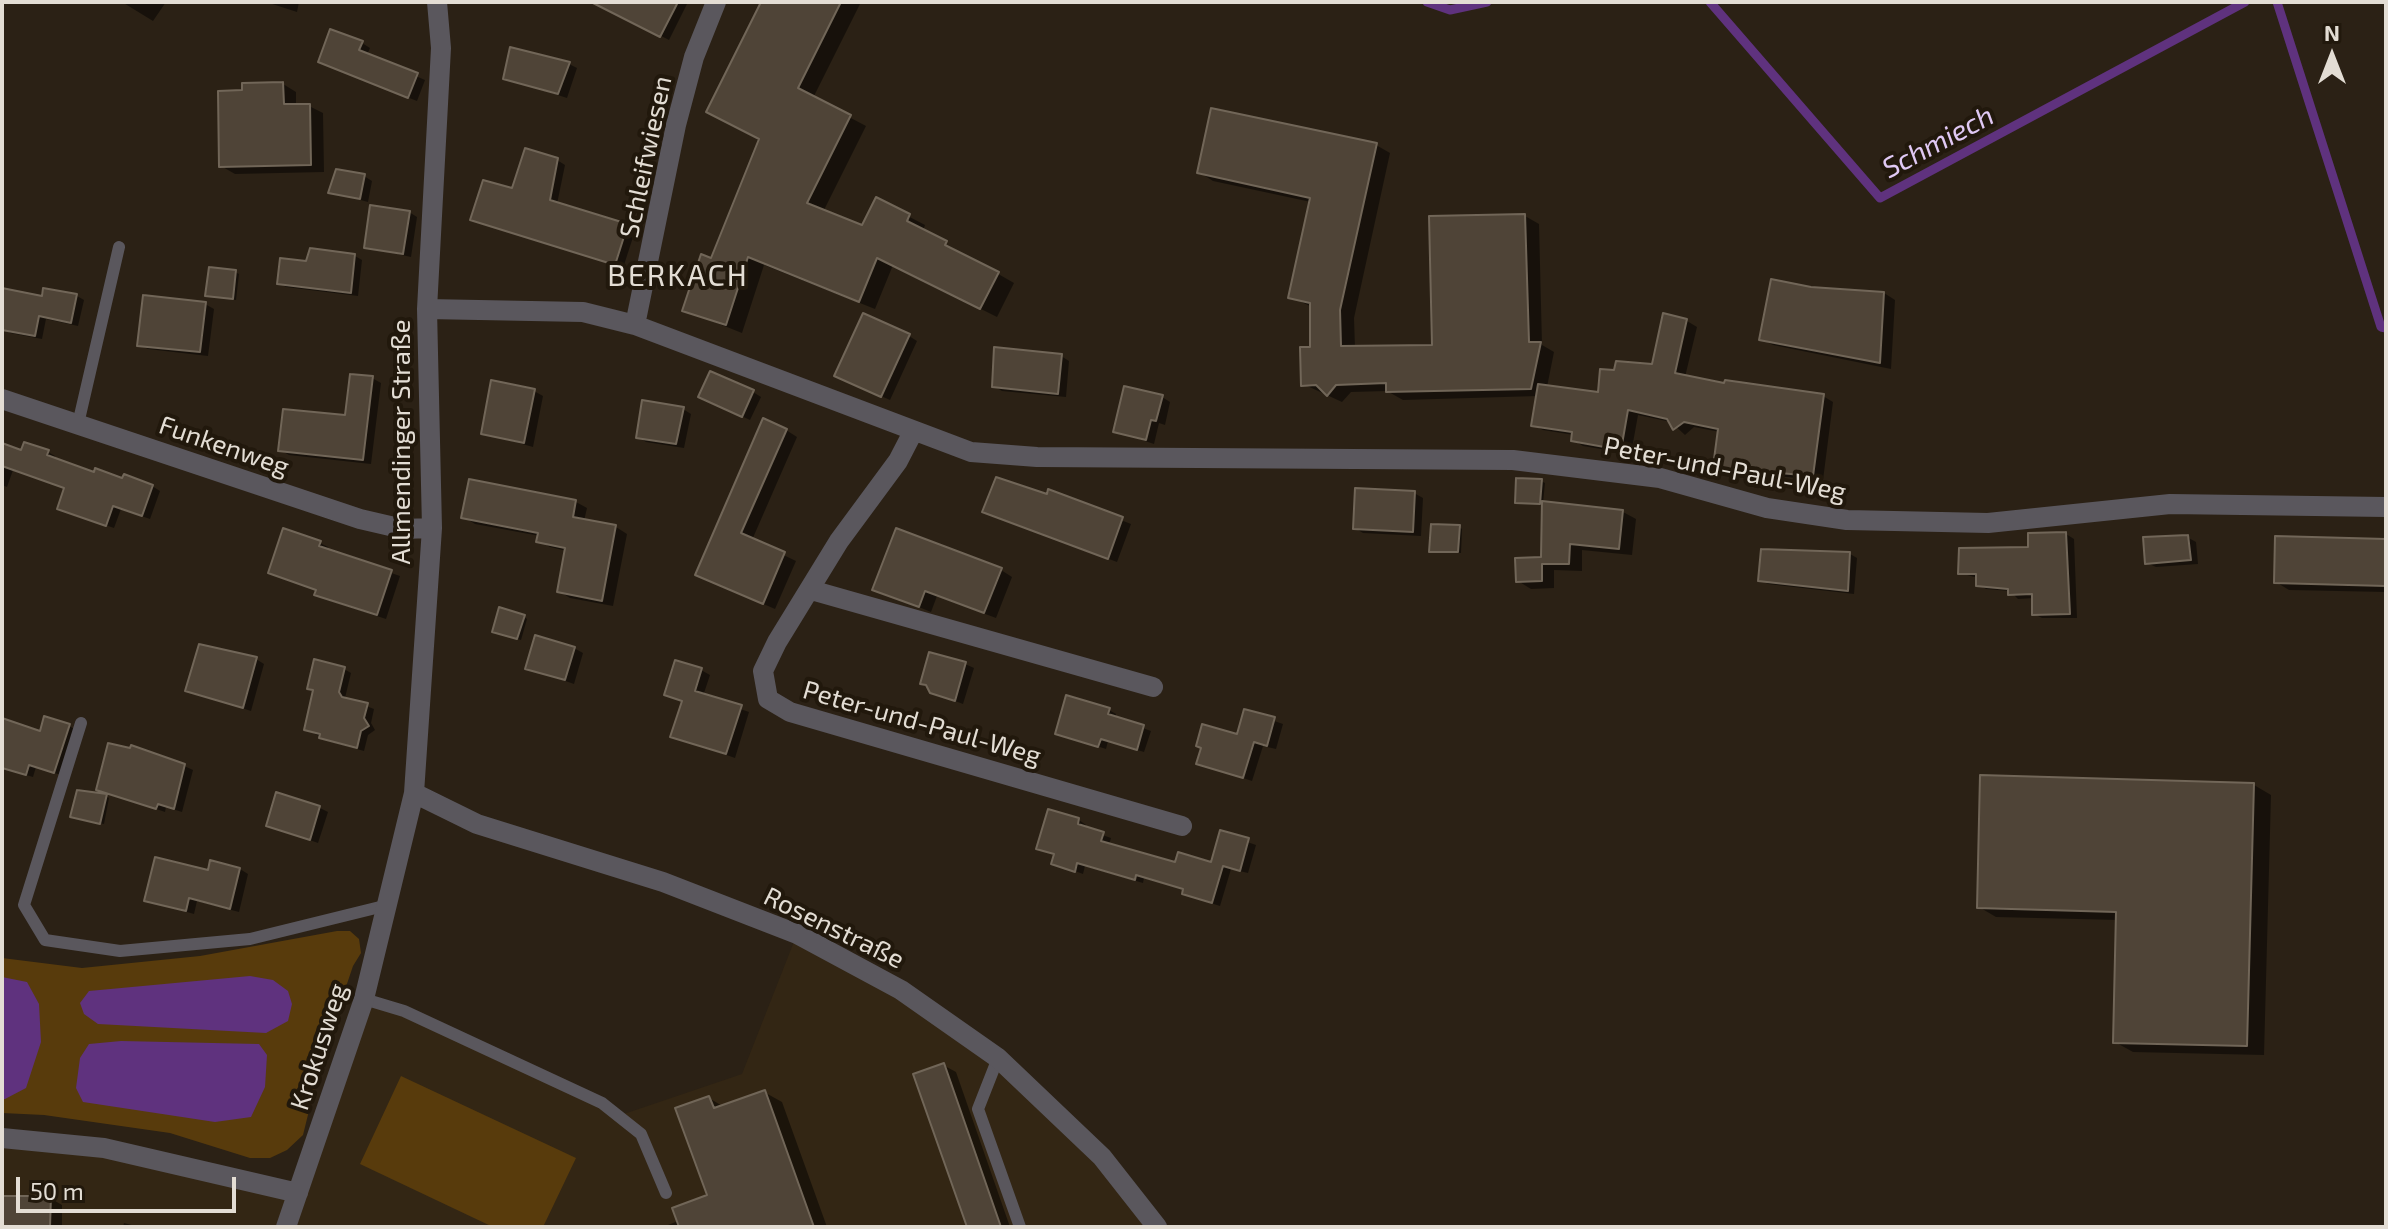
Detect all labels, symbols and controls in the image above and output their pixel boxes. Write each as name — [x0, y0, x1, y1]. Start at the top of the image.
north arrow — [2292, 16, 2372, 96]
text: N — [2324, 19, 2340, 45]
street label: Schleifwiesen — [614, 73, 678, 241]
water label: Schmiech — [1876, 99, 2000, 185]
district label: BERKACH — [607, 258, 749, 294]
street label: Allmendinger Straße — [385, 319, 417, 565]
street label: Funkenweg — [155, 409, 293, 483]
street label: Peter-und-Paul-Weg — [1601, 430, 1849, 508]
street label: Peter-und-Paul-Weg — [799, 674, 1045, 772]
street label: Rosenstraße — [759, 881, 909, 975]
street label: Krokusweg — [284, 980, 354, 1114]
scale bar — [20, 1161, 240, 1211]
text: 50 m — [30, 1176, 84, 1205]

